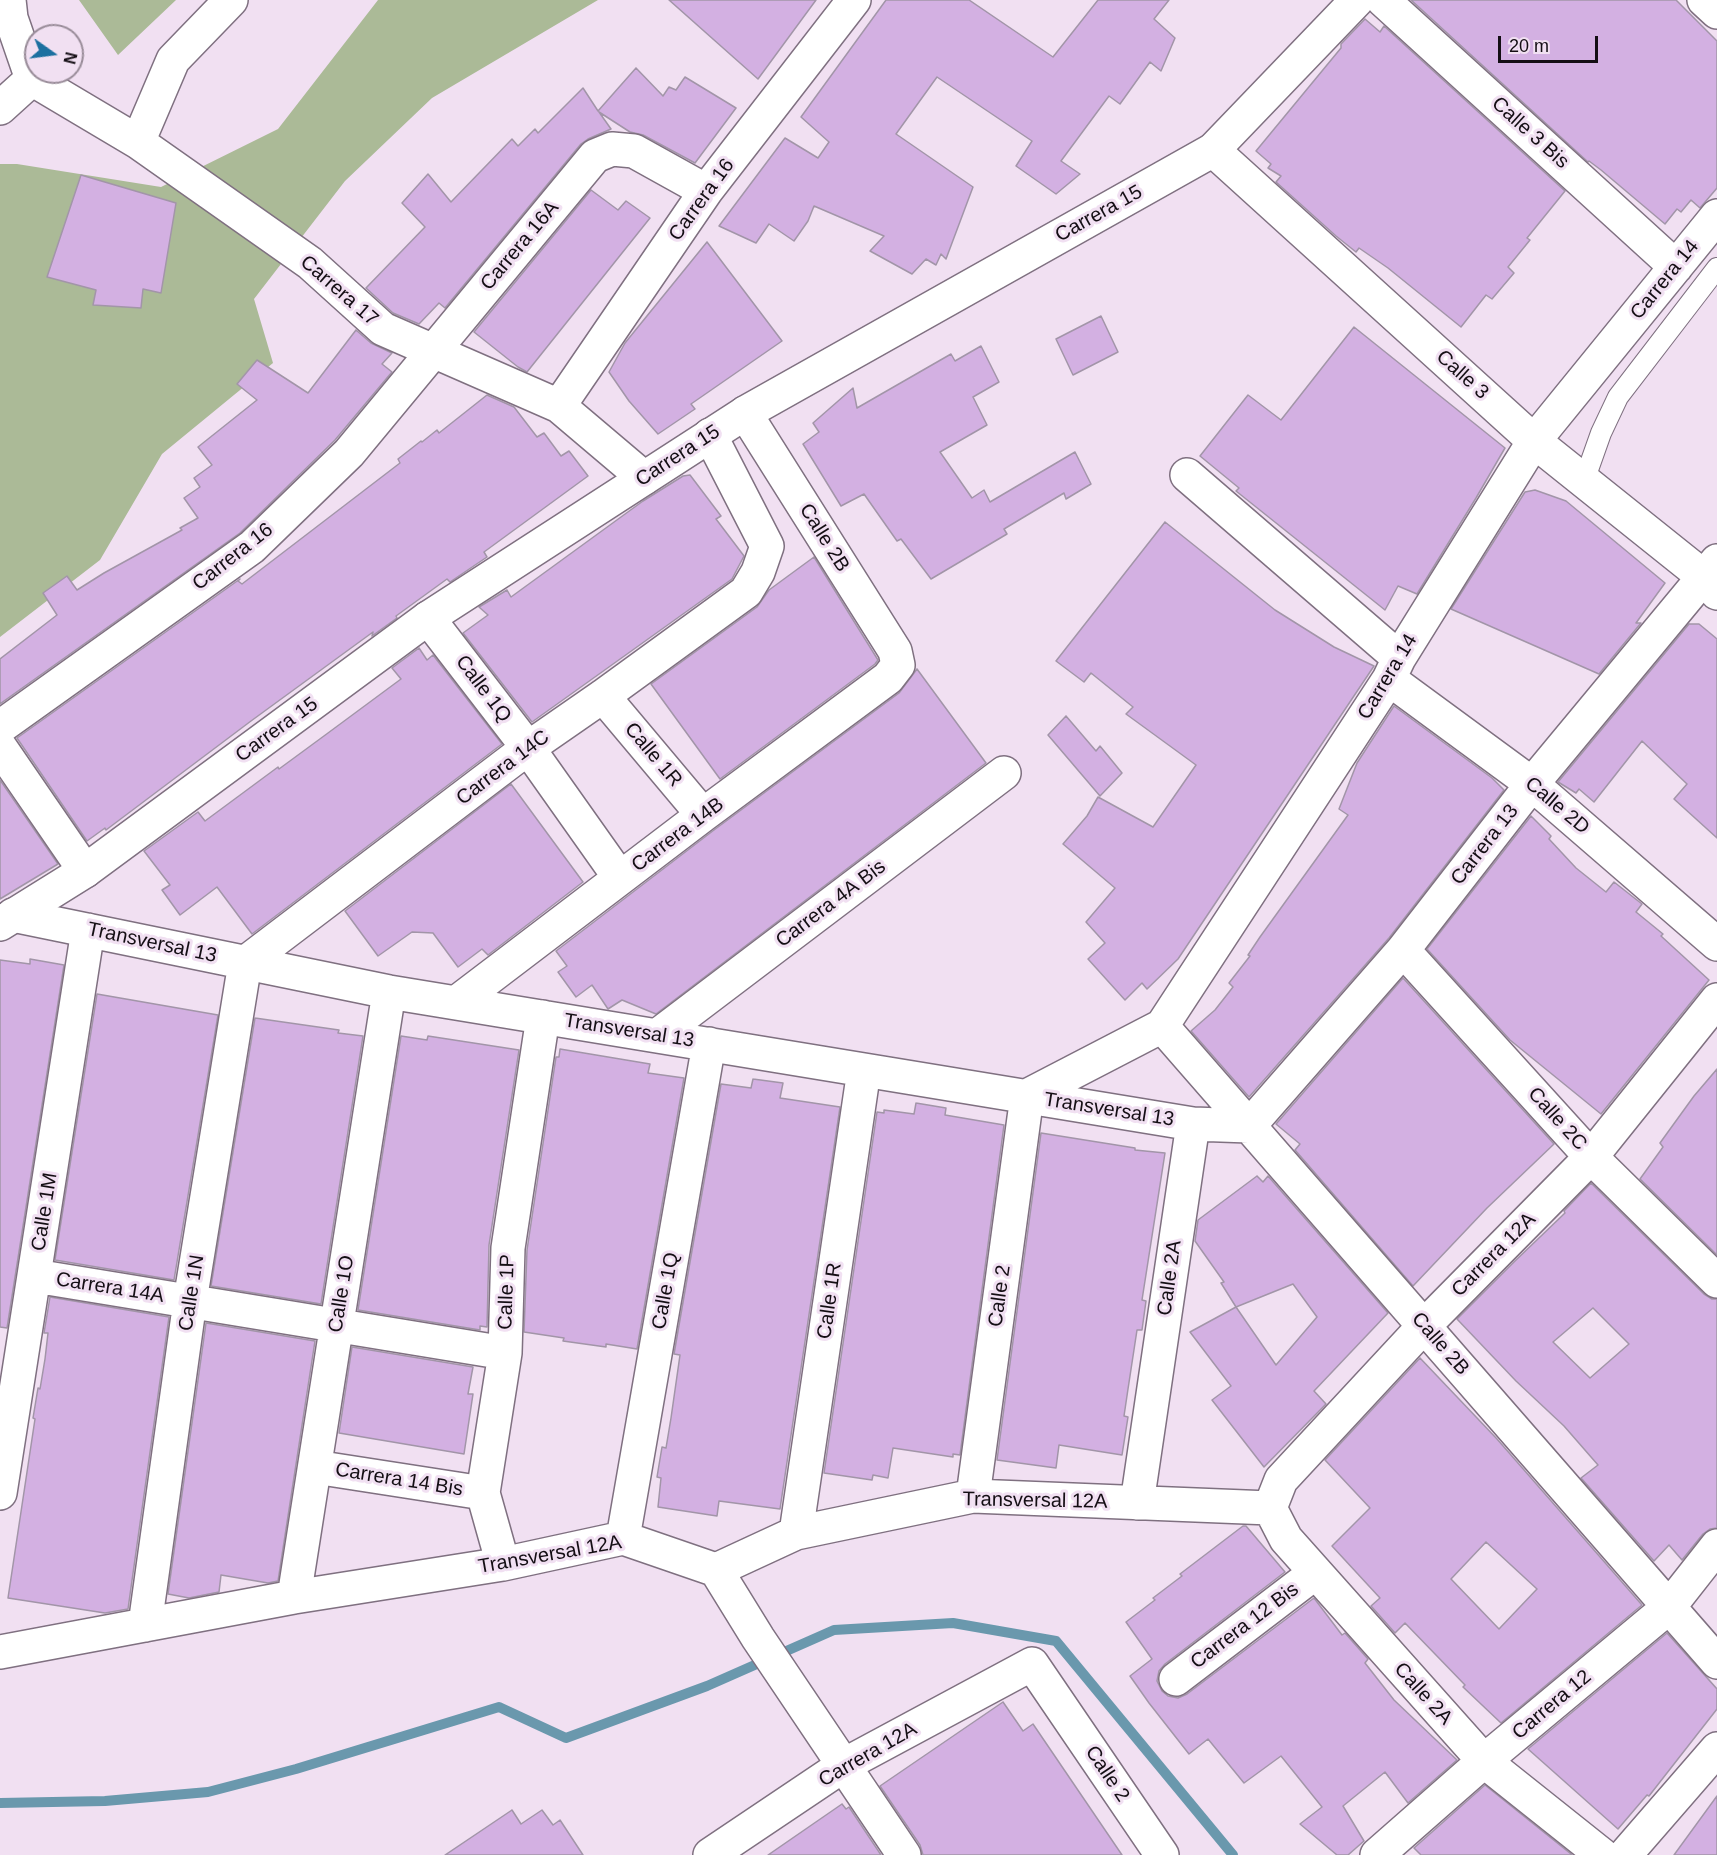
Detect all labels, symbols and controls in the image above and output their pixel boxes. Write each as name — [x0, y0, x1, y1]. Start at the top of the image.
north arrow — [24, 24, 84, 84]
scale bar — [1501, 24, 1602, 62]
text: 20 m — [1509, 36, 1549, 56]
text: N — [60, 50, 80, 66]
street label: Calle 3 Bis — [1486, 92, 1574, 174]
street label: Carrera 16 — [664, 154, 740, 246]
street label: Carrera 15 — [1051, 180, 1147, 248]
street label: Carrera 16A — [476, 197, 564, 295]
street label: Carrera 14 — [1626, 235, 1704, 325]
street label: Carrera 17 — [295, 251, 383, 331]
street label: Calle 3 — [1431, 345, 1493, 405]
street label: Carrera 15 — [631, 420, 725, 492]
street label: Calle 2B — [794, 500, 854, 576]
street label: Carrera 16 — [188, 518, 278, 596]
street label: Carrera 14 — [1353, 630, 1423, 724]
street label: Calle 1Q — [450, 651, 516, 727]
street label: Carrera 15 — [231, 692, 323, 768]
street label: Calle 1R — [619, 718, 687, 792]
street label: Carrera 14C — [452, 725, 554, 811]
street label: Calle 2D — [1520, 772, 1594, 840]
street label: Carrera 14B — [627, 793, 729, 877]
street label: Carrera 13 — [1446, 800, 1524, 890]
street label: Carrera 4A Bis — [771, 855, 891, 953]
street label: Transversal 13 — [85, 918, 219, 968]
street label: Transversal 13 — [562, 1009, 696, 1053]
street label: Calle 2C — [1522, 1082, 1592, 1156]
street label: Transversal 13 — [1042, 1088, 1176, 1132]
street label: Calle 1M — [27, 1171, 63, 1253]
street label: Carrera 12A — [1447, 1208, 1541, 1302]
street label: Calle 2A — [1153, 1239, 1187, 1317]
street label: Calle 1Q — [647, 1251, 685, 1331]
street label: Calle 1N — [174, 1253, 210, 1333]
street label: Calle 1O — [324, 1254, 360, 1334]
street label: Calle 1P — [494, 1254, 520, 1330]
street label: Calle 1R — [813, 1261, 847, 1341]
street label: Calle 2 — [984, 1264, 1016, 1328]
street label: Carrera 14A — [54, 1268, 166, 1308]
street label: Calle 2B — [1406, 1308, 1474, 1380]
street label: Carrera 14 Bis — [333, 1458, 465, 1502]
street label: Transversal 12A — [962, 1488, 1108, 1514]
street label: Transversal 12A — [477, 1531, 623, 1579]
street label: Carrera 12 Bis — [1186, 1578, 1304, 1674]
street label: Calle 2A — [1389, 1658, 1457, 1730]
street label: Carrera 12 — [1508, 1665, 1596, 1745]
street label: Carrera 12A — [815, 1717, 921, 1793]
street label: Calle 2 — [1080, 1741, 1134, 1807]

